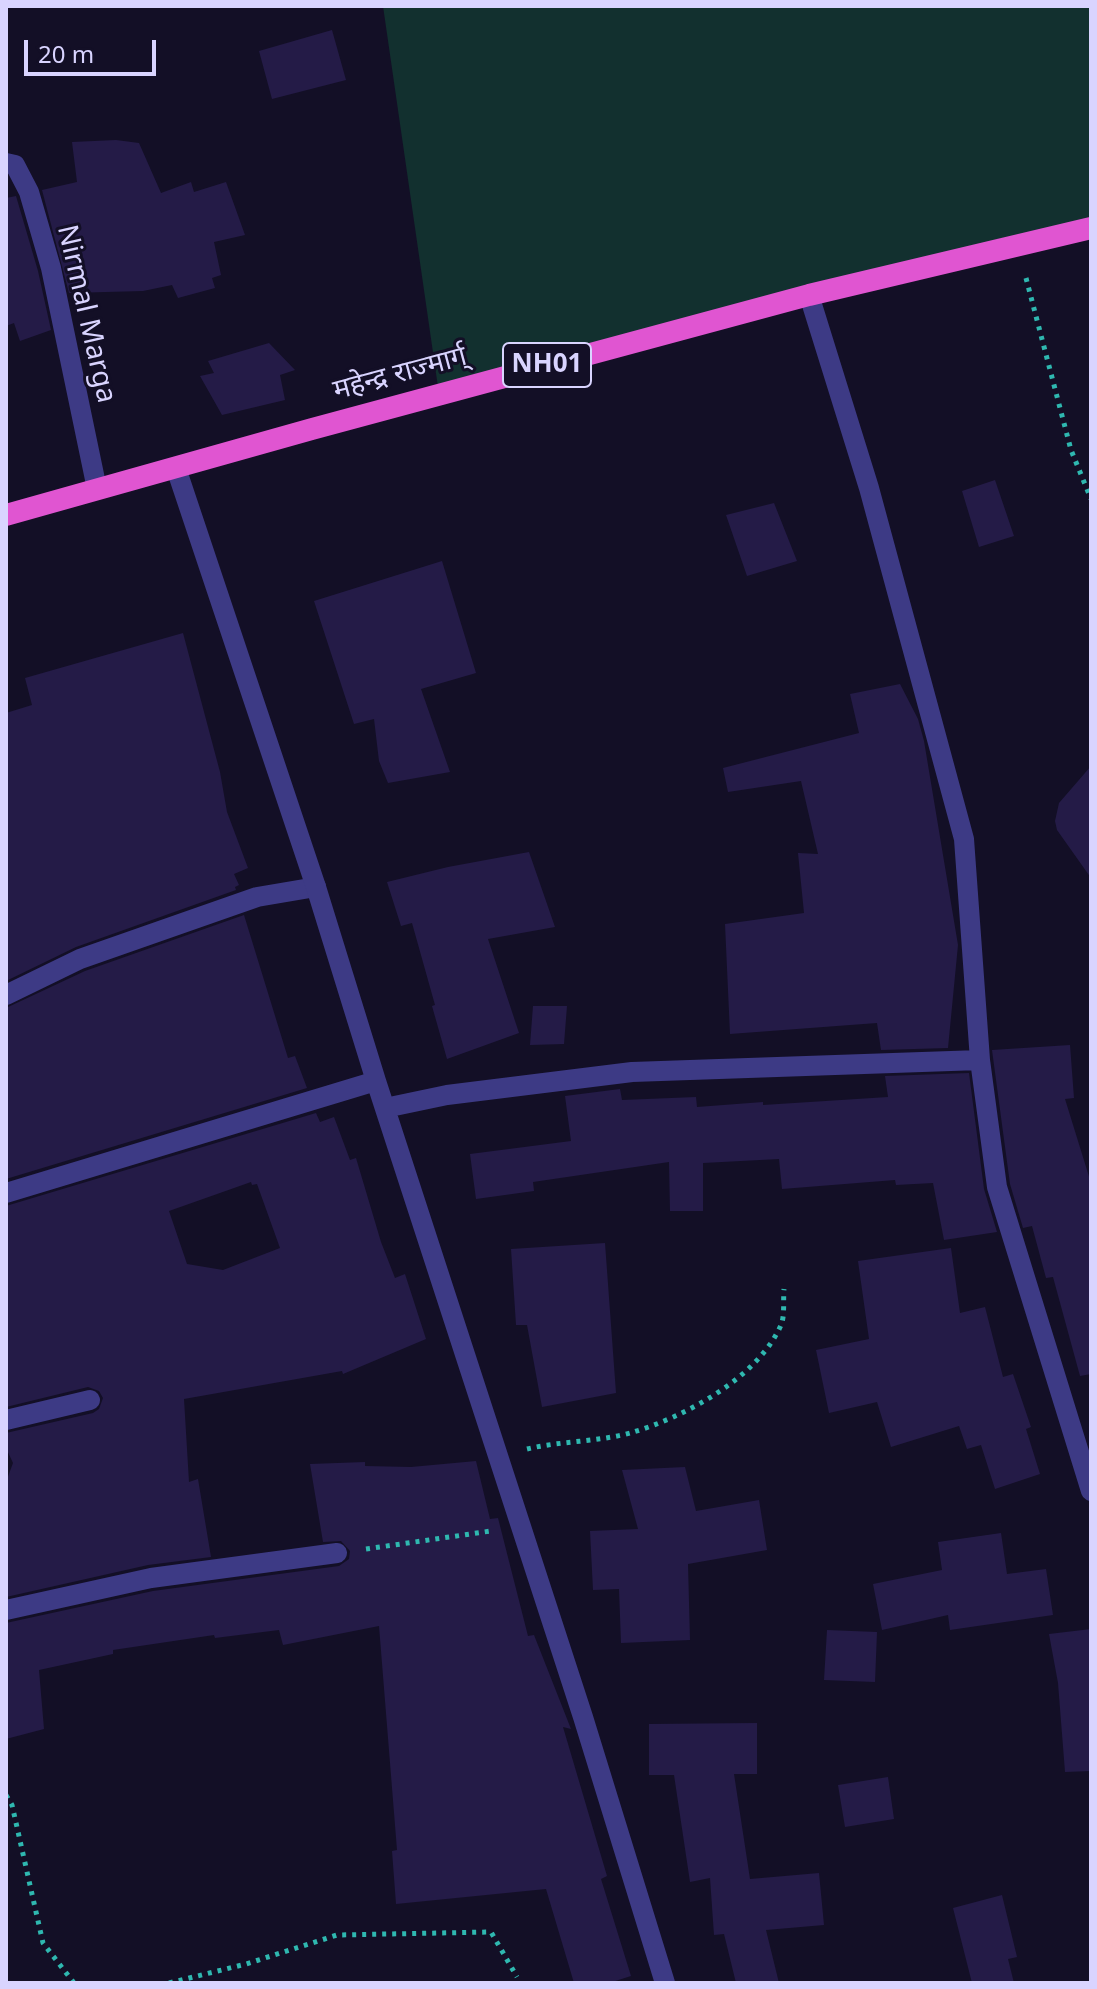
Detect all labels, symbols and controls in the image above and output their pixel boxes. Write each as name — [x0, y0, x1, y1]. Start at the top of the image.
scale bar — [28, 24, 160, 74]
text: 20 m — [38, 37, 94, 70]
street label: Nirmal Marga — [49, 222, 123, 406]
street label: महेन्द्र राज्मार्ग् — [330, 340, 470, 408]
road number: NH01 — [503, 343, 591, 387]

